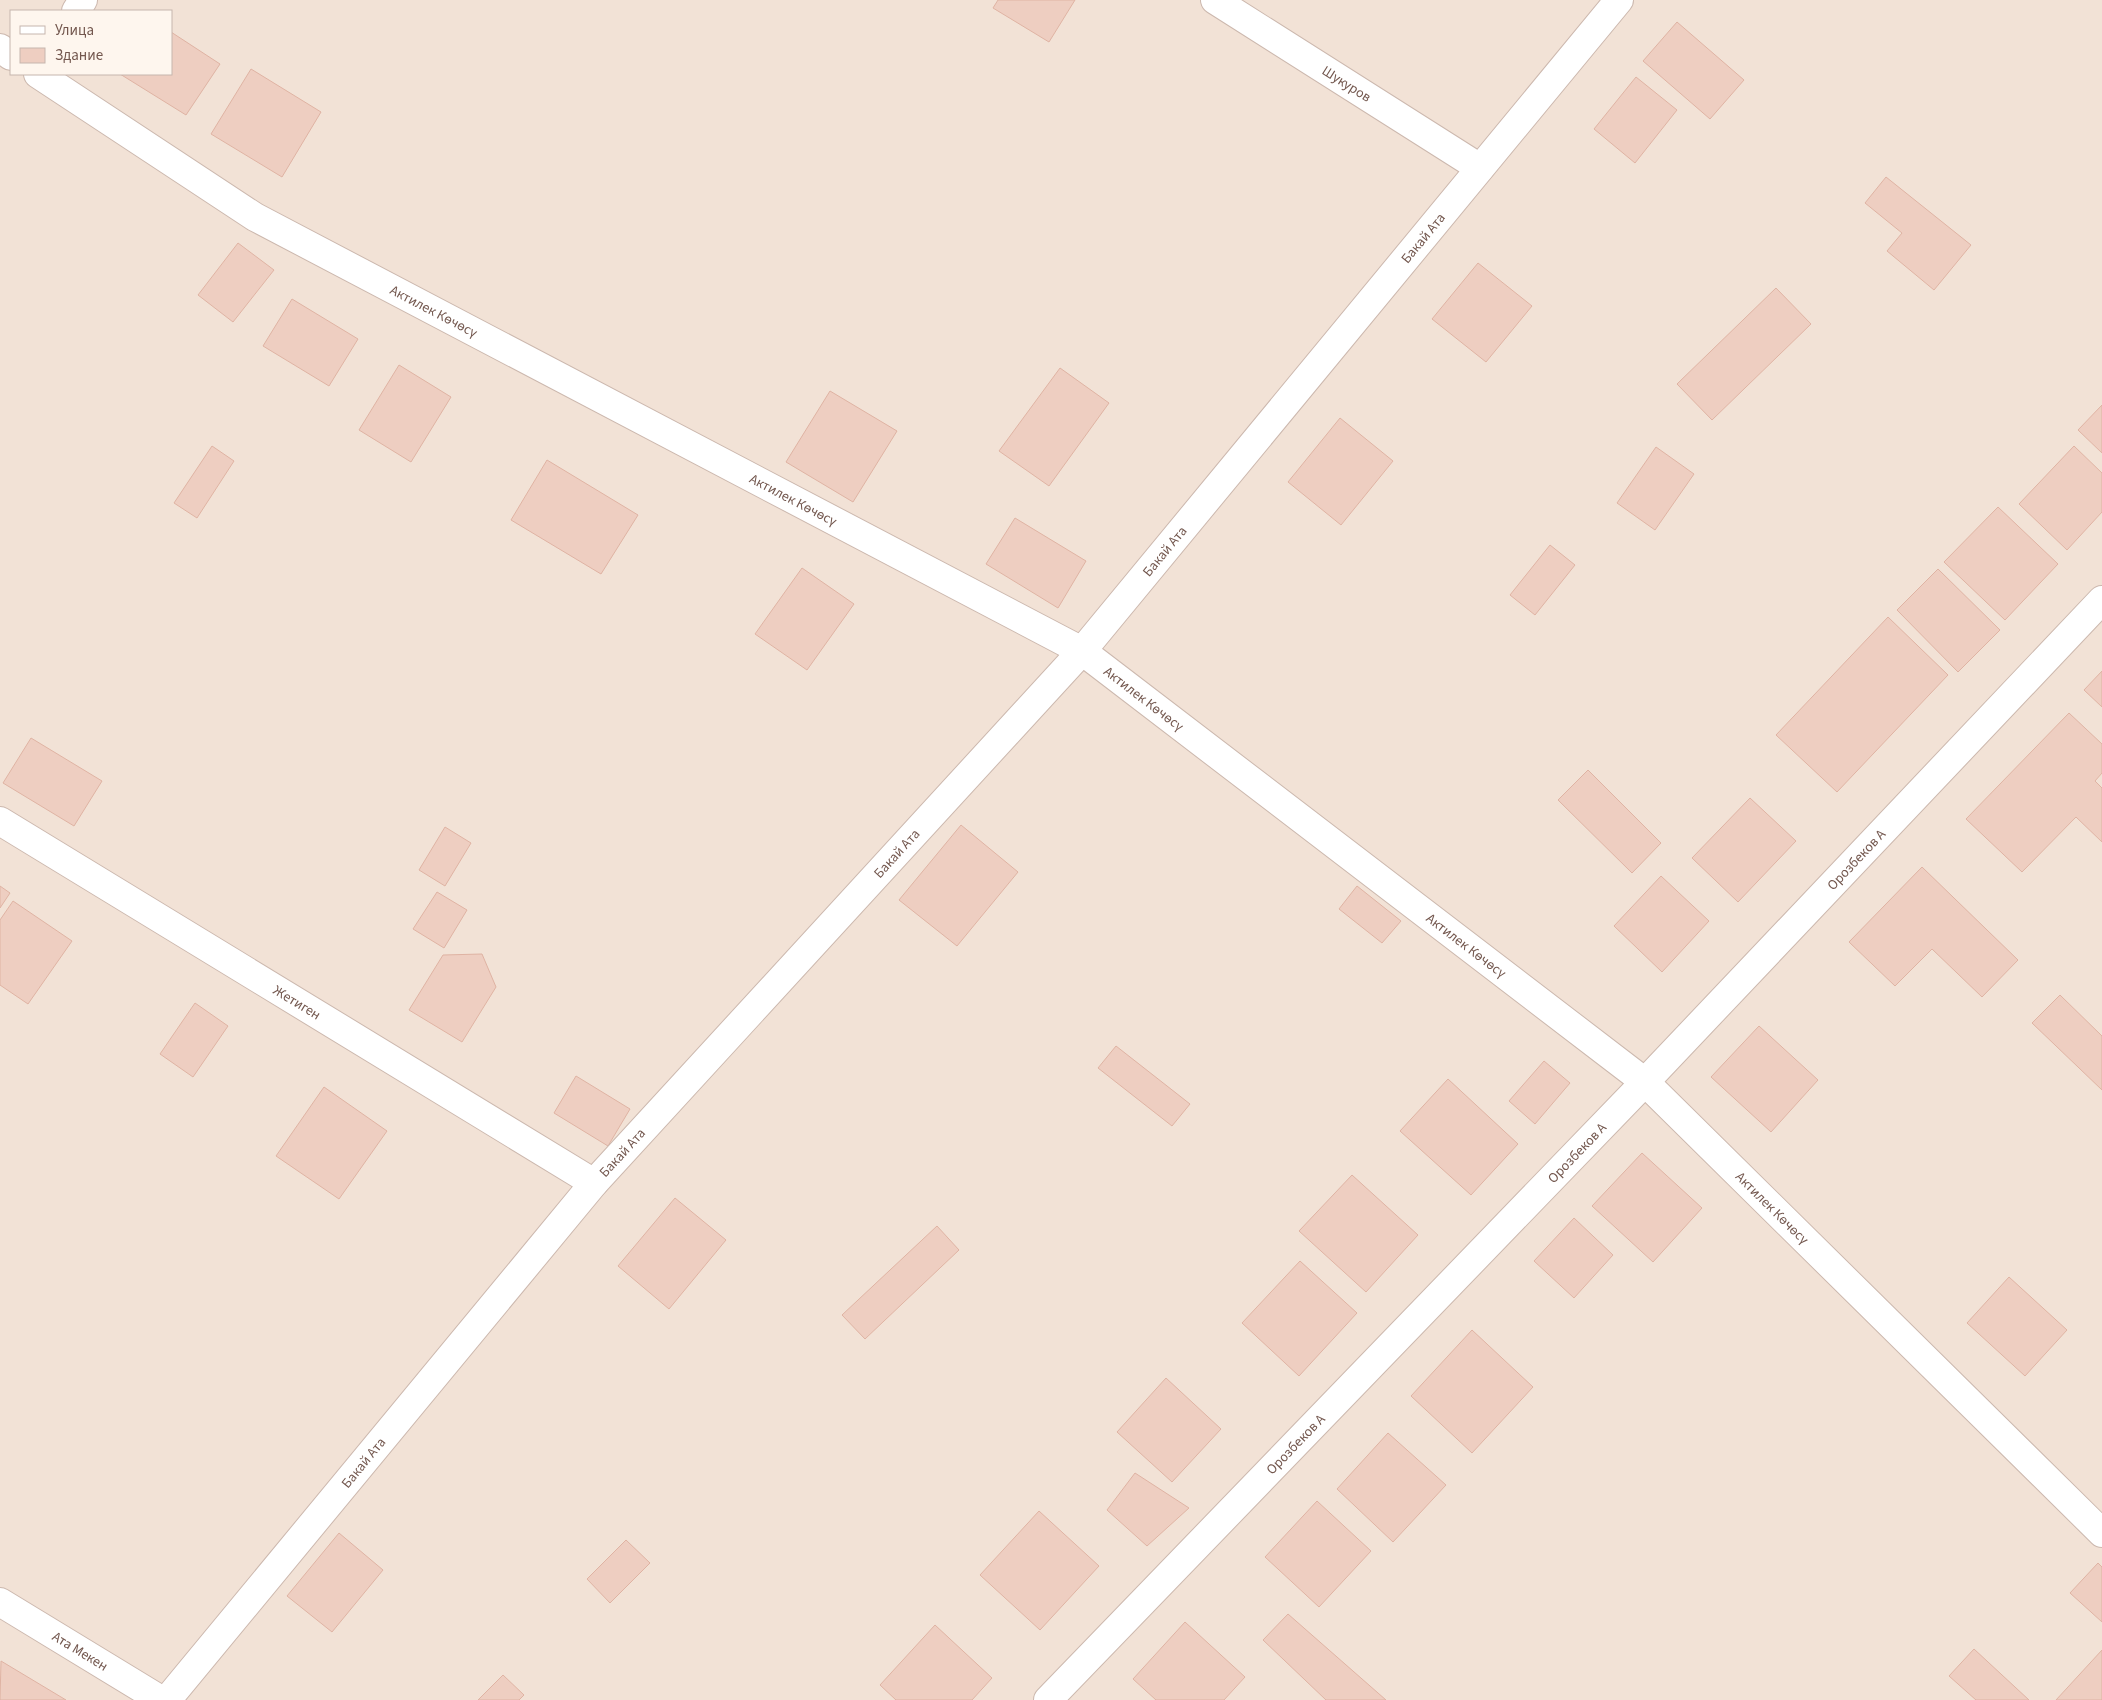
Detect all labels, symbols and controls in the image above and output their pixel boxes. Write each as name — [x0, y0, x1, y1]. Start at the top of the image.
legend — [10, 10, 172, 75]
text: Улица — [55, 20, 94, 41]
text: Здание — [55, 45, 103, 66]
street label: Шукуров — [1318, 61, 1375, 107]
street label: Бакай Ата — [1397, 209, 1450, 268]
street label: Актилек Көчөсү — [386, 281, 481, 343]
street label: Актилек Көчөсү — [746, 469, 841, 532]
street label: Бакай Ата — [1138, 522, 1192, 581]
street label: Актилек Көчөсү — [1099, 662, 1188, 737]
street label: Бакай Ата — [869, 825, 925, 883]
street label: Орозбеков А — [1823, 825, 1891, 895]
street label: Актилек Көчөсү — [1422, 909, 1510, 984]
street label: Жетиген — [269, 981, 324, 1025]
street label: Орозбеков А — [1543, 1118, 1612, 1188]
street label: Бакай Ата — [595, 1124, 651, 1182]
street label: Актилек Көчөсү — [1731, 1168, 1813, 1250]
street label: Орозбеков А — [1262, 1410, 1330, 1479]
street label: Бакай Ата — [337, 1433, 391, 1493]
street label: Ата Мекен — [48, 1627, 112, 1676]

